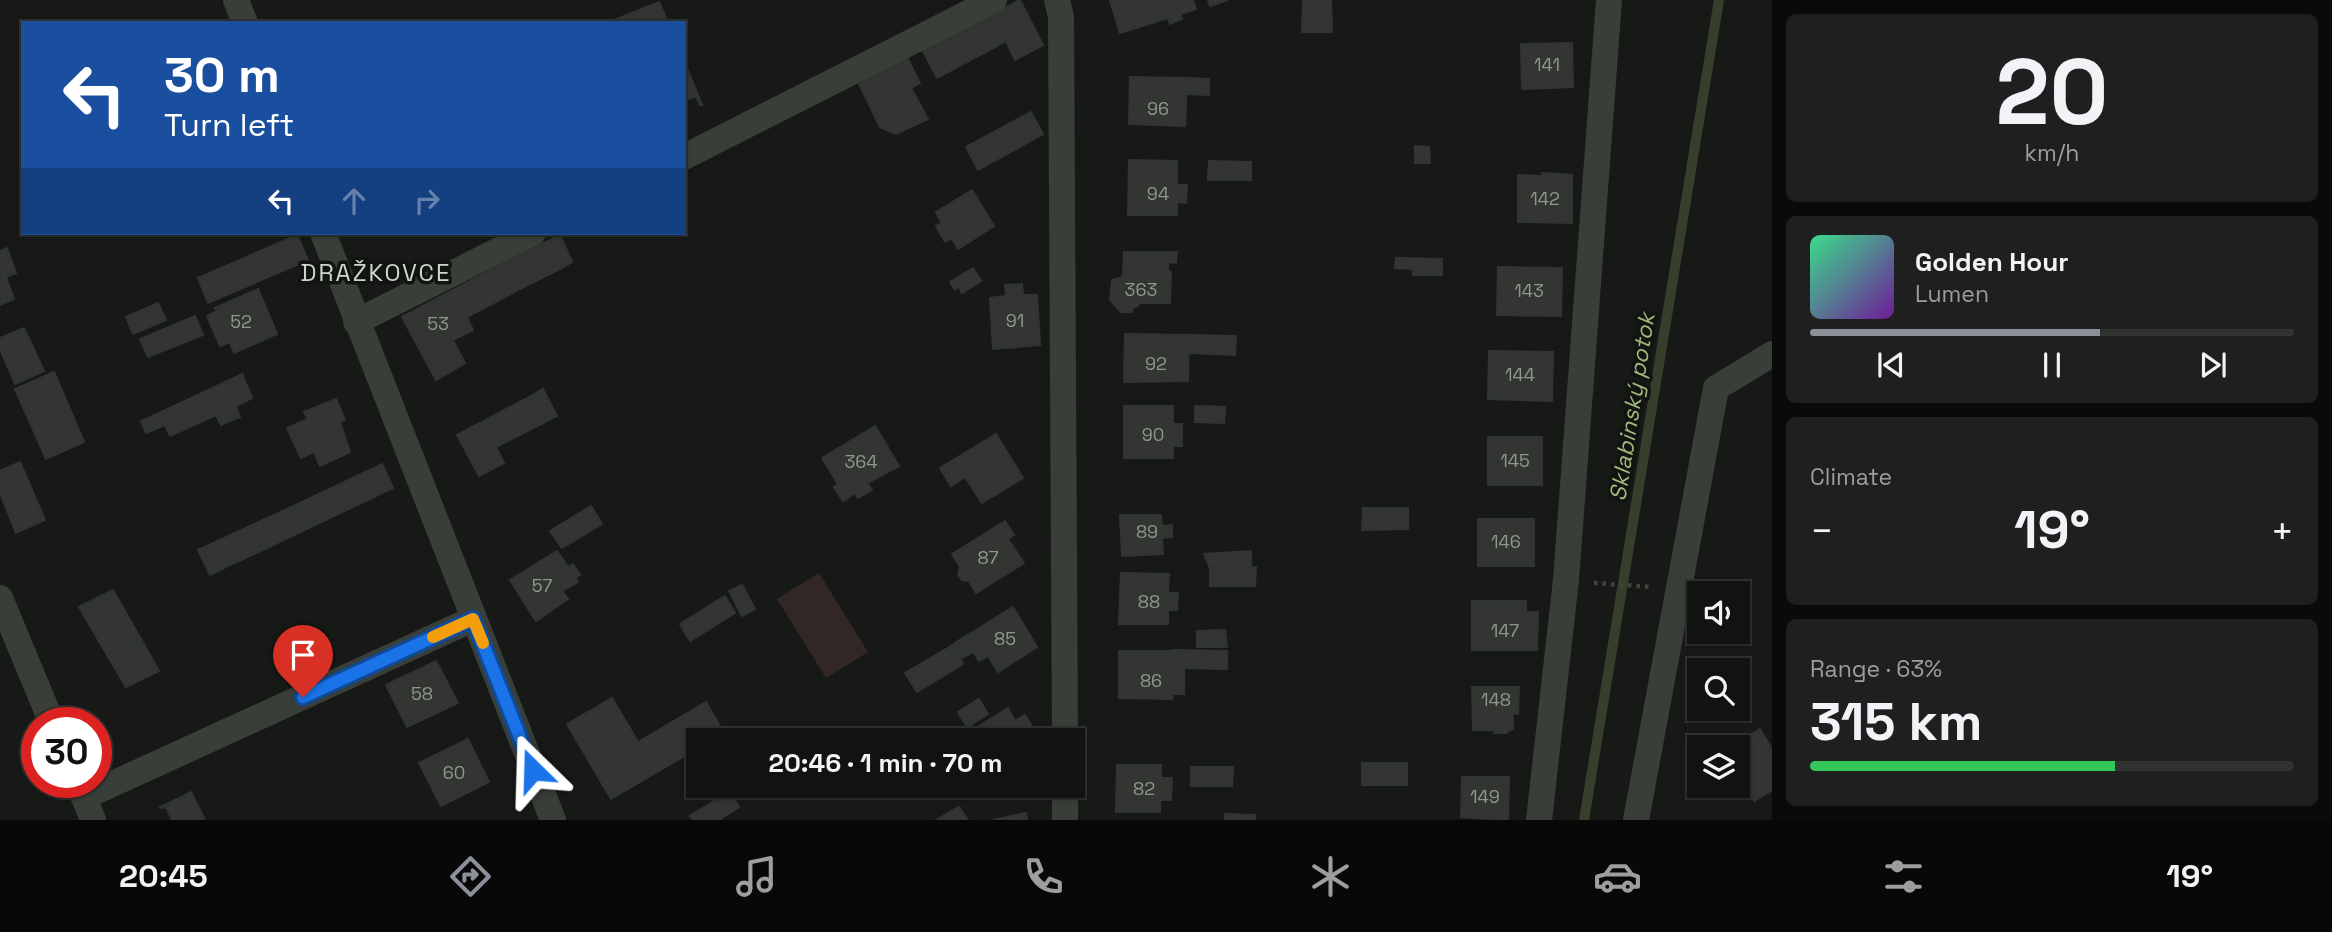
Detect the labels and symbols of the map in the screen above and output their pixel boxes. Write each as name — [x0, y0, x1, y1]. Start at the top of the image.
house number: 141 — [1534, 53, 1560, 76]
house number: 96 — [1147, 97, 1169, 120]
house number: 94 — [1147, 182, 1169, 205]
house number: 142 — [1530, 187, 1560, 210]
district label: DRAŽKOVCE — [300, 257, 452, 288]
house number: 363 — [1125, 278, 1157, 301]
house number: 143 — [1514, 279, 1544, 302]
water label: Sklabinský potok — [1602, 308, 1662, 503]
house number: 91 — [1006, 309, 1024, 332]
house number: 52 — [230, 310, 252, 333]
house number: 53 — [427, 312, 449, 335]
house number: 92 — [1145, 352, 1167, 375]
house number: 144 — [1505, 363, 1535, 386]
house number: 90 — [1142, 423, 1164, 446]
house number: 145 — [1500, 449, 1530, 472]
house number: 364 — [844, 450, 878, 473]
house number: 89 — [1136, 520, 1158, 543]
house number: 146 — [1491, 530, 1521, 553]
house number: 87 — [977, 546, 999, 569]
house number: 57 — [532, 574, 552, 597]
house number: 88 — [1138, 590, 1160, 613]
house number: 147 — [1491, 619, 1519, 642]
pin — [273, 625, 333, 697]
house number: 85 — [994, 627, 1016, 650]
house number: 86 — [1140, 669, 1162, 692]
house number: 58 — [411, 682, 433, 705]
house number: 148 — [1481, 688, 1511, 711]
speed limit sign: 30 — [21, 707, 112, 798]
position arrow — [496, 733, 570, 807]
house number: 60 — [443, 761, 465, 784]
house number: 82 — [1133, 777, 1155, 800]
house number: 149 — [1470, 785, 1500, 808]

